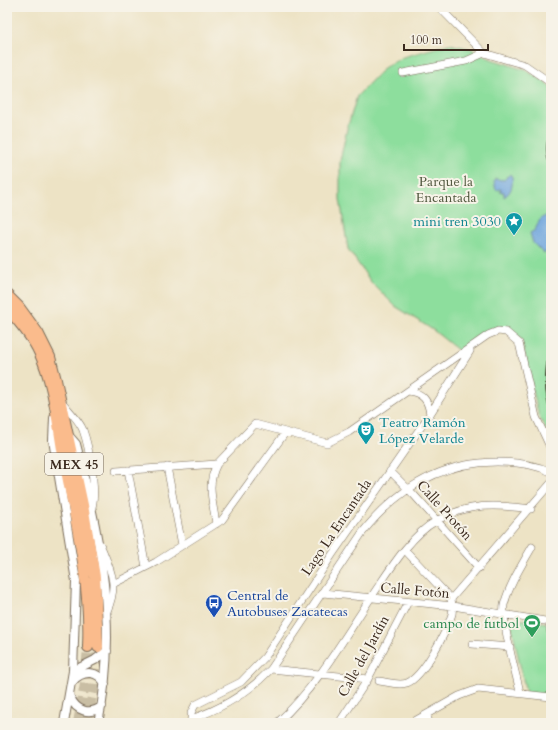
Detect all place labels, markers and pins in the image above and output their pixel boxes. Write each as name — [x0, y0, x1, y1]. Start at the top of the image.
place icon: mini tren 3030 — [504, 211, 524, 236]
place label: mini tren 3030 — [413, 212, 501, 231]
place label: Teatro Ramón López Velarde — [379, 413, 466, 448]
theatre icon: Teatro Ramón López Velarde — [356, 420, 376, 445]
place label: Central de Autobuses Zacatecas — [227, 586, 348, 621]
bus stop icon: Central de Autobuses Zacatecas — [204, 593, 224, 618]
sports icon: campo de futbol — [522, 613, 542, 638]
place label: campo de futbol — [423, 614, 519, 633]

